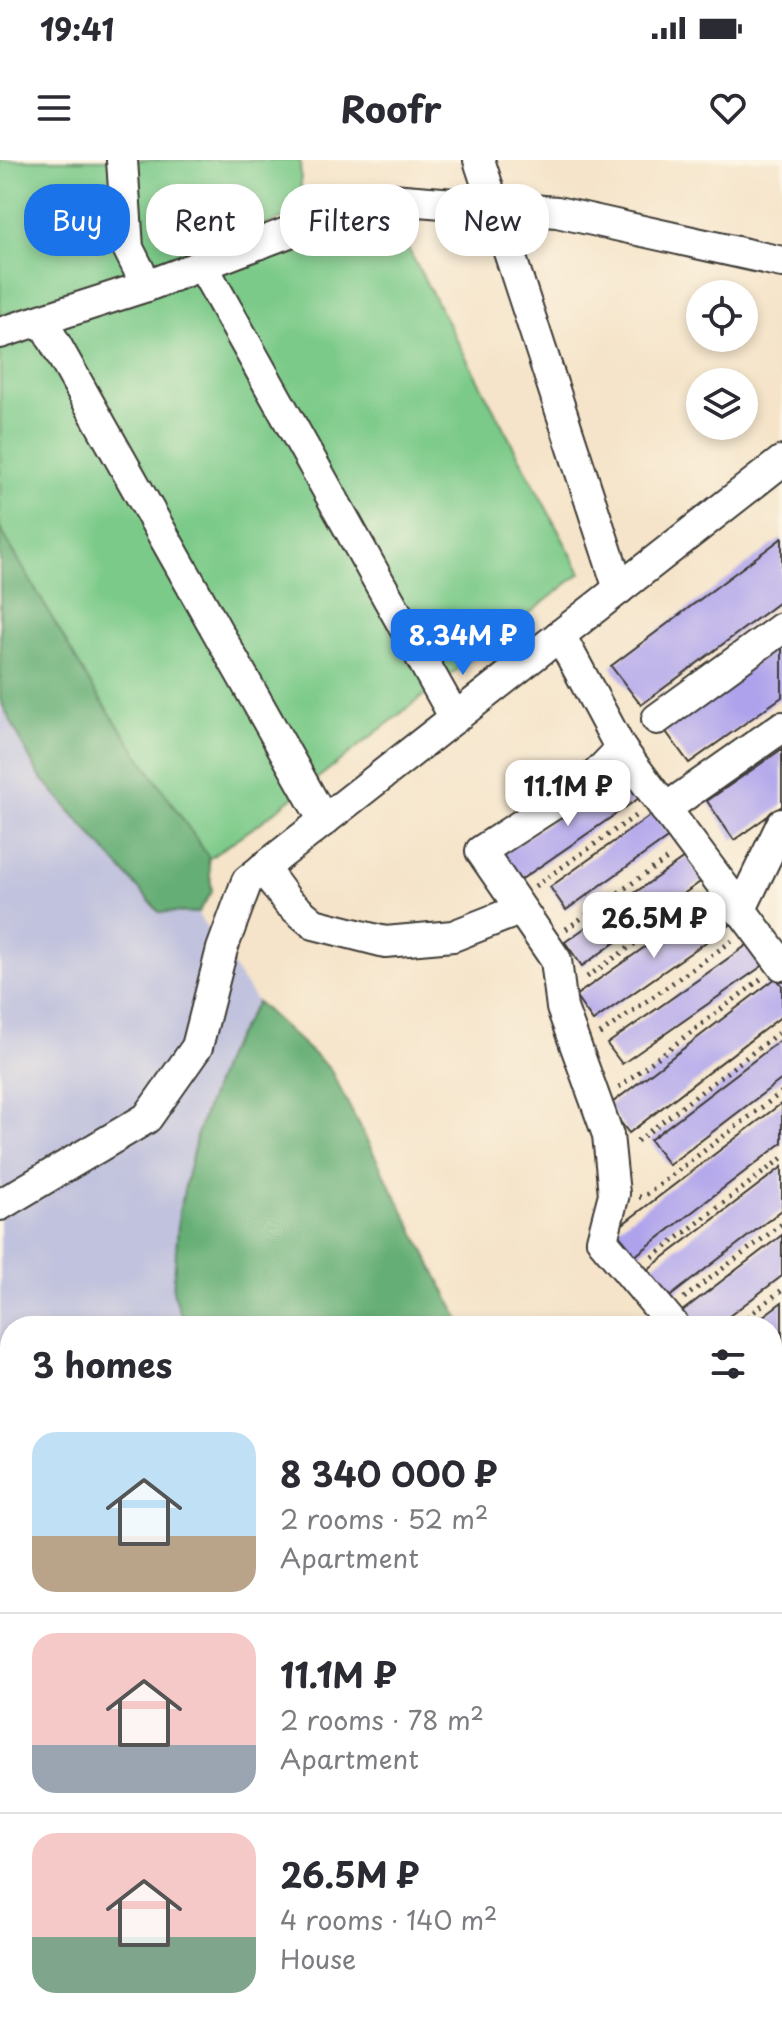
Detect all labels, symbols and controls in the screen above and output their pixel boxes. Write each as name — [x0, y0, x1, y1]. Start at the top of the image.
text: 19:41 — [40, 6, 114, 51]
text: Roofr — [340, 81, 442, 135]
icon: menu — [32, 86, 76, 130]
icon: heart — [706, 86, 750, 130]
chip: Buy — [24, 184, 130, 256]
chip: Rent — [146, 184, 264, 256]
chip: Filters — [280, 184, 419, 256]
chip: New — [435, 184, 549, 256]
map controls — [686, 280, 758, 440]
button: locate — [686, 280, 758, 352]
button: layers — [686, 368, 758, 440]
pin: 8.34M ₽ — [389, 609, 537, 677]
text: 8.34M ₽ — [409, 615, 517, 654]
pin: 11.1M ₽ — [494, 760, 642, 828]
text: 11.1M ₽ — [523, 766, 613, 805]
pin: 26.5M ₽ — [580, 892, 728, 960]
text: 26.5M ₽ — [601, 898, 707, 937]
text: 3 homes — [32, 1338, 172, 1390]
icon: filters — [706, 1342, 750, 1386]
text: 8 340 000 ₽ — [280, 1447, 497, 1499]
icon: home — [96, 1464, 192, 1560]
text: 2 rooms · 52 m² — [280, 1499, 488, 1538]
text: Apartment — [280, 1538, 419, 1577]
text: 11.1M ₽ — [280, 1648, 397, 1700]
icon: home — [96, 1665, 192, 1761]
text: 2 rooms · 78 m² — [280, 1700, 484, 1739]
text: Apartment — [280, 1739, 419, 1778]
text: 26.5M ₽ — [280, 1848, 420, 1900]
icon: home — [96, 1865, 192, 1961]
text: 4 rooms · 140 m² — [280, 1900, 498, 1939]
text: House — [280, 1939, 356, 1978]

